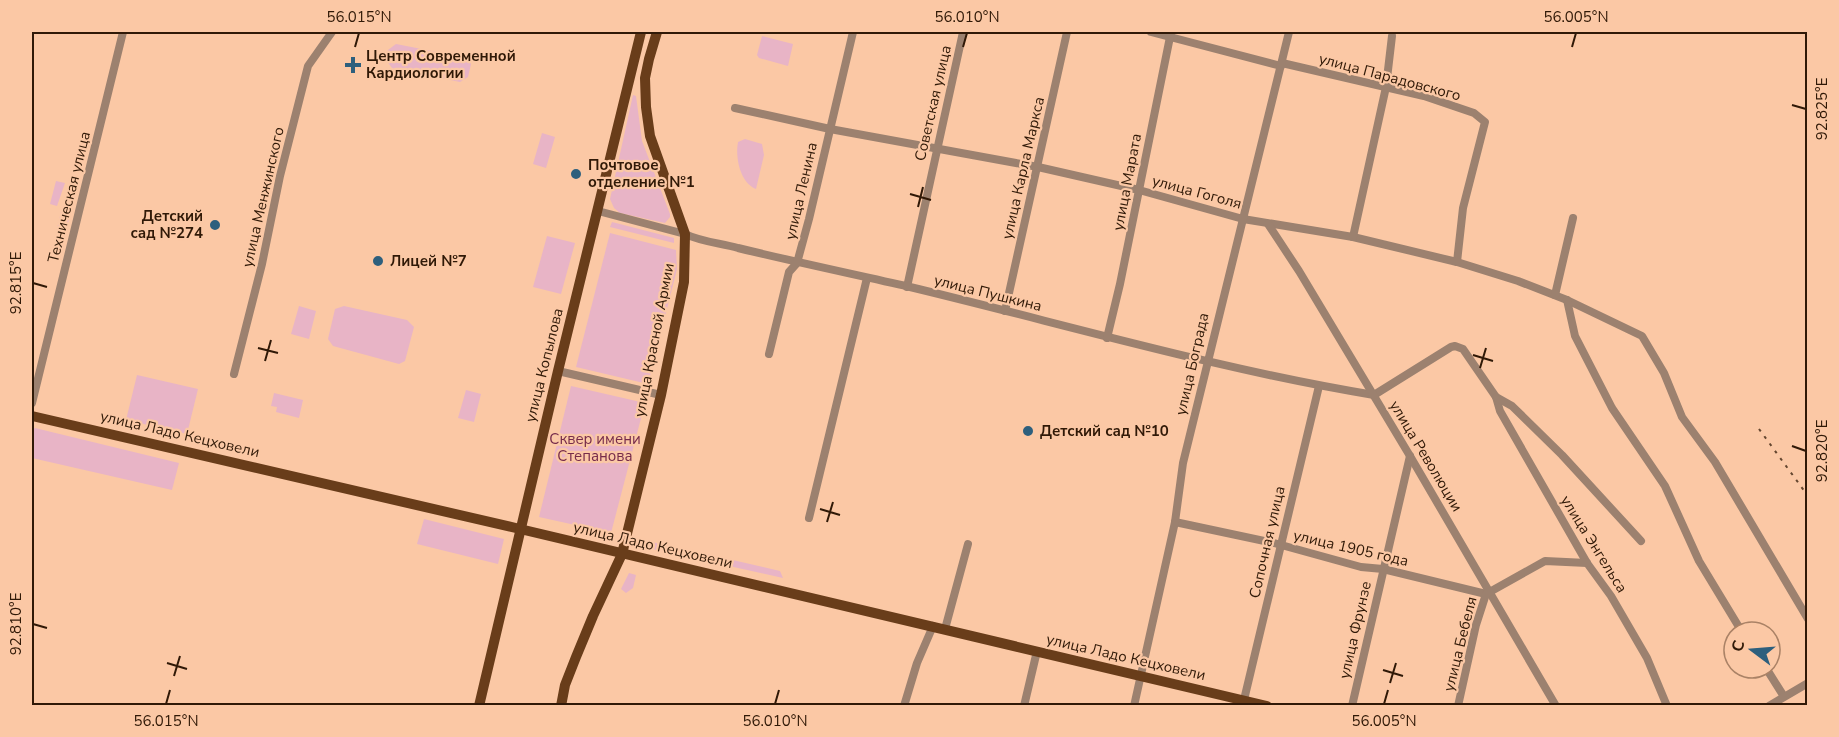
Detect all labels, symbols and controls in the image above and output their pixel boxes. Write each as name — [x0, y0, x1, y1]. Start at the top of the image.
text: 56.015°N — [326, 7, 392, 27]
text: 56.010°N — [934, 7, 1000, 27]
text: 56.005°N — [1543, 7, 1609, 27]
street label: Советская улица — [910, 43, 956, 163]
place label: Центр Современной Кардиологии — [366, 46, 516, 83]
street label: улица Парадовского — [1317, 48, 1463, 106]
marker: Центр Современной Кардиологии — [344, 56, 362, 74]
text: 92.825°E — [1812, 78, 1832, 140]
street label: улица Карла Маркса — [997, 95, 1049, 241]
street label: улица Менжинского — [237, 125, 289, 269]
street label: Техническая улица — [43, 129, 95, 265]
street label: улица Марата — [1108, 132, 1146, 232]
street label: улица Ленина — [780, 140, 822, 242]
place label: Почтовое отделение №1 — [588, 155, 695, 192]
marker: Почтовое отделение №1 — [569, 167, 583, 181]
street label: улица Гоголя — [1150, 170, 1244, 214]
place label: Детский сад №274 — [130, 206, 203, 243]
marker: Детский сад №274 — [208, 218, 222, 232]
place label: Лицей №7 — [390, 251, 467, 271]
text: 92.815°E — [6, 252, 26, 314]
marker: Лицей №7 — [371, 254, 385, 268]
street label: улица Красной Армии — [629, 261, 679, 419]
street label: улица Пушкина — [932, 270, 1044, 316]
street label: улица Копылова — [520, 306, 568, 424]
street label: улица Бограда — [1170, 311, 1214, 417]
street label: улица Революции — [1385, 397, 1467, 515]
street label: улица Ладо Кецховели — [98, 406, 262, 462]
text: 92.820°E — [1812, 420, 1832, 482]
place label: Детский сад №10 — [1040, 421, 1169, 441]
marker: Детский сад №10 — [1021, 424, 1035, 438]
park label: Сквер имени Степанова — [549, 429, 641, 466]
street label: Сопочная улица — [1244, 484, 1290, 600]
street label: улица Энгельса — [1556, 492, 1632, 596]
street label: улица Ладо Кецховели — [571, 517, 735, 573]
street label: улица 1905 года — [1291, 525, 1411, 571]
street label: улица Фрунзе — [1334, 579, 1376, 681]
text: 92.810°E — [6, 593, 26, 655]
street label: улица Бебеля — [1439, 594, 1481, 694]
north arrow — [1722, 620, 1782, 680]
street label: улица Ладо Кецховели — [1044, 629, 1208, 685]
text: С — [1726, 638, 1751, 654]
text: 56.015°N — [133, 711, 199, 731]
text: 56.010°N — [742, 711, 808, 731]
text: 56.005°N — [1351, 711, 1417, 731]

